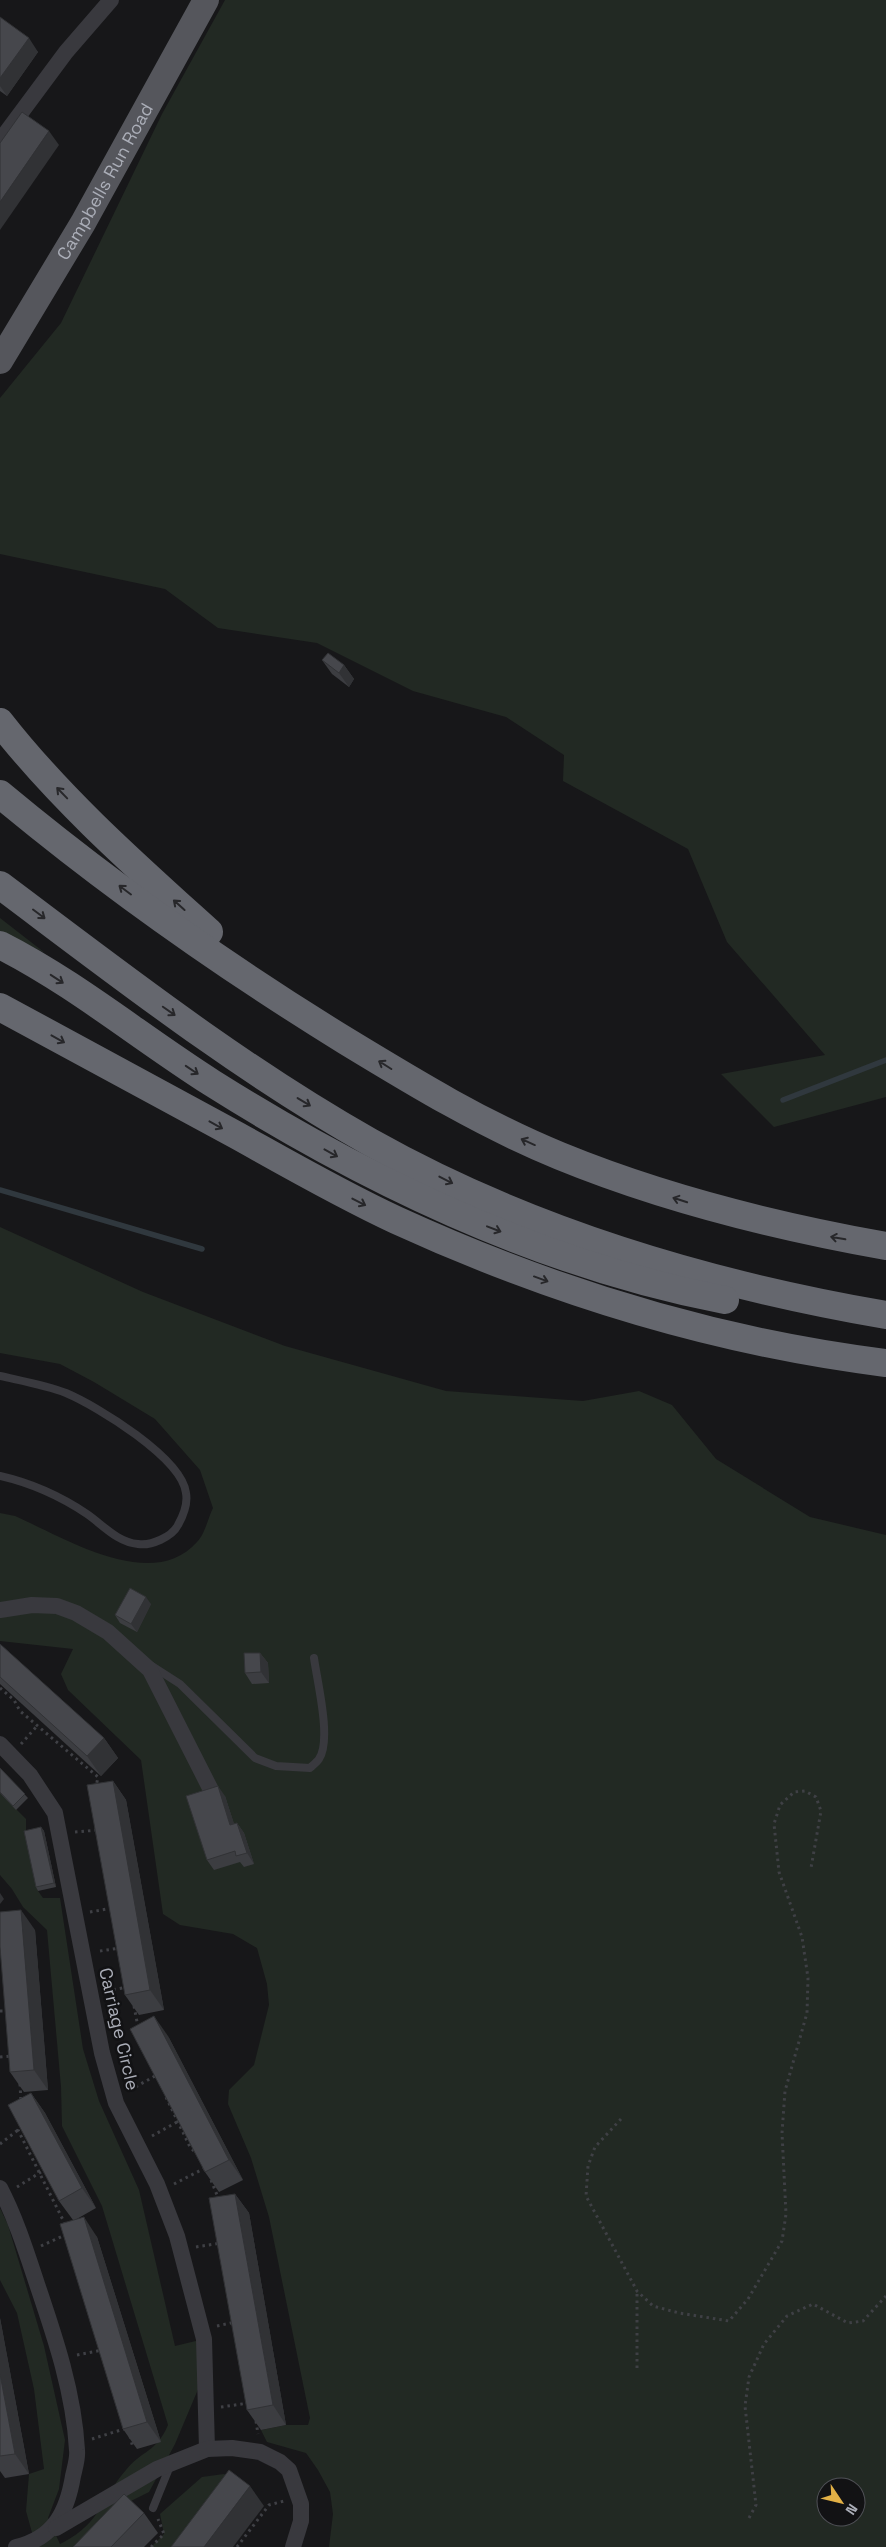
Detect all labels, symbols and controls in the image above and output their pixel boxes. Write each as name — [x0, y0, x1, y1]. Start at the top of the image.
street label: Campbells Run Road — [51, 99, 158, 264]
one-way arrow — [56, 786, 68, 799]
one-way arrow — [118, 885, 132, 895]
one-way arrow — [173, 900, 186, 911]
one-way arrow — [32, 909, 46, 919]
one-way arrow — [50, 973, 64, 984]
one-way arrow — [162, 1006, 176, 1016]
one-way arrow — [50, 1034, 65, 1044]
one-way arrow — [379, 1060, 393, 1070]
one-way arrow — [185, 1065, 199, 1075]
one-way arrow — [297, 1097, 311, 1107]
one-way arrow — [208, 1121, 223, 1130]
one-way arrow — [521, 1137, 536, 1146]
one-way arrow — [323, 1149, 338, 1158]
one-way arrow — [439, 1175, 454, 1185]
one-way arrow — [672, 1194, 688, 1204]
one-way arrow — [351, 1198, 366, 1207]
one-way arrow — [486, 1225, 501, 1234]
one-way arrow — [830, 1232, 846, 1242]
one-way arrow — [533, 1275, 548, 1284]
street label: Carriage Circle — [94, 1965, 145, 2092]
north arrow — [816, 2477, 866, 2527]
text: N — [842, 2500, 862, 2518]

